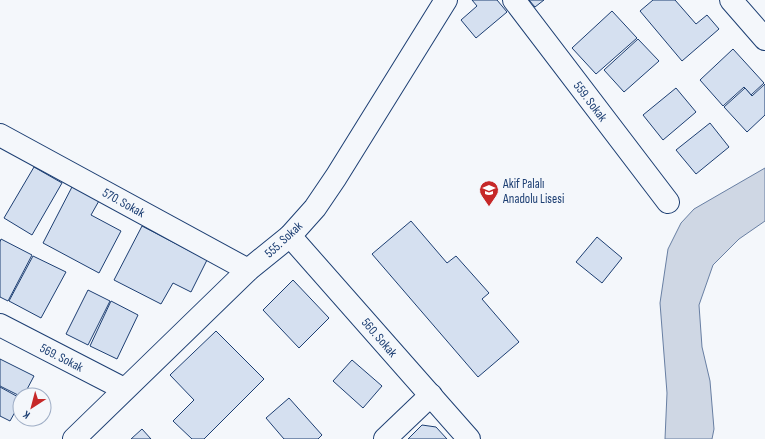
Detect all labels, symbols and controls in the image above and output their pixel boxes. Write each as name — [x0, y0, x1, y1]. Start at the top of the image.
street label: 559. Sokak — [570, 78, 611, 125]
place label: Akif Palalı Anadolu Lisesi — [502, 176, 564, 207]
school or university icon: Akif Palalı Anadolu Lisesi — [478, 179, 500, 207]
street label: 570. Sokak — [99, 185, 148, 221]
street label: 555. Sokak — [261, 218, 306, 261]
street label: 560. Sokak — [358, 315, 401, 361]
street label: 569. Sokak — [37, 340, 86, 376]
north arrow — [12, 387, 52, 427]
text: K — [20, 407, 32, 422]

